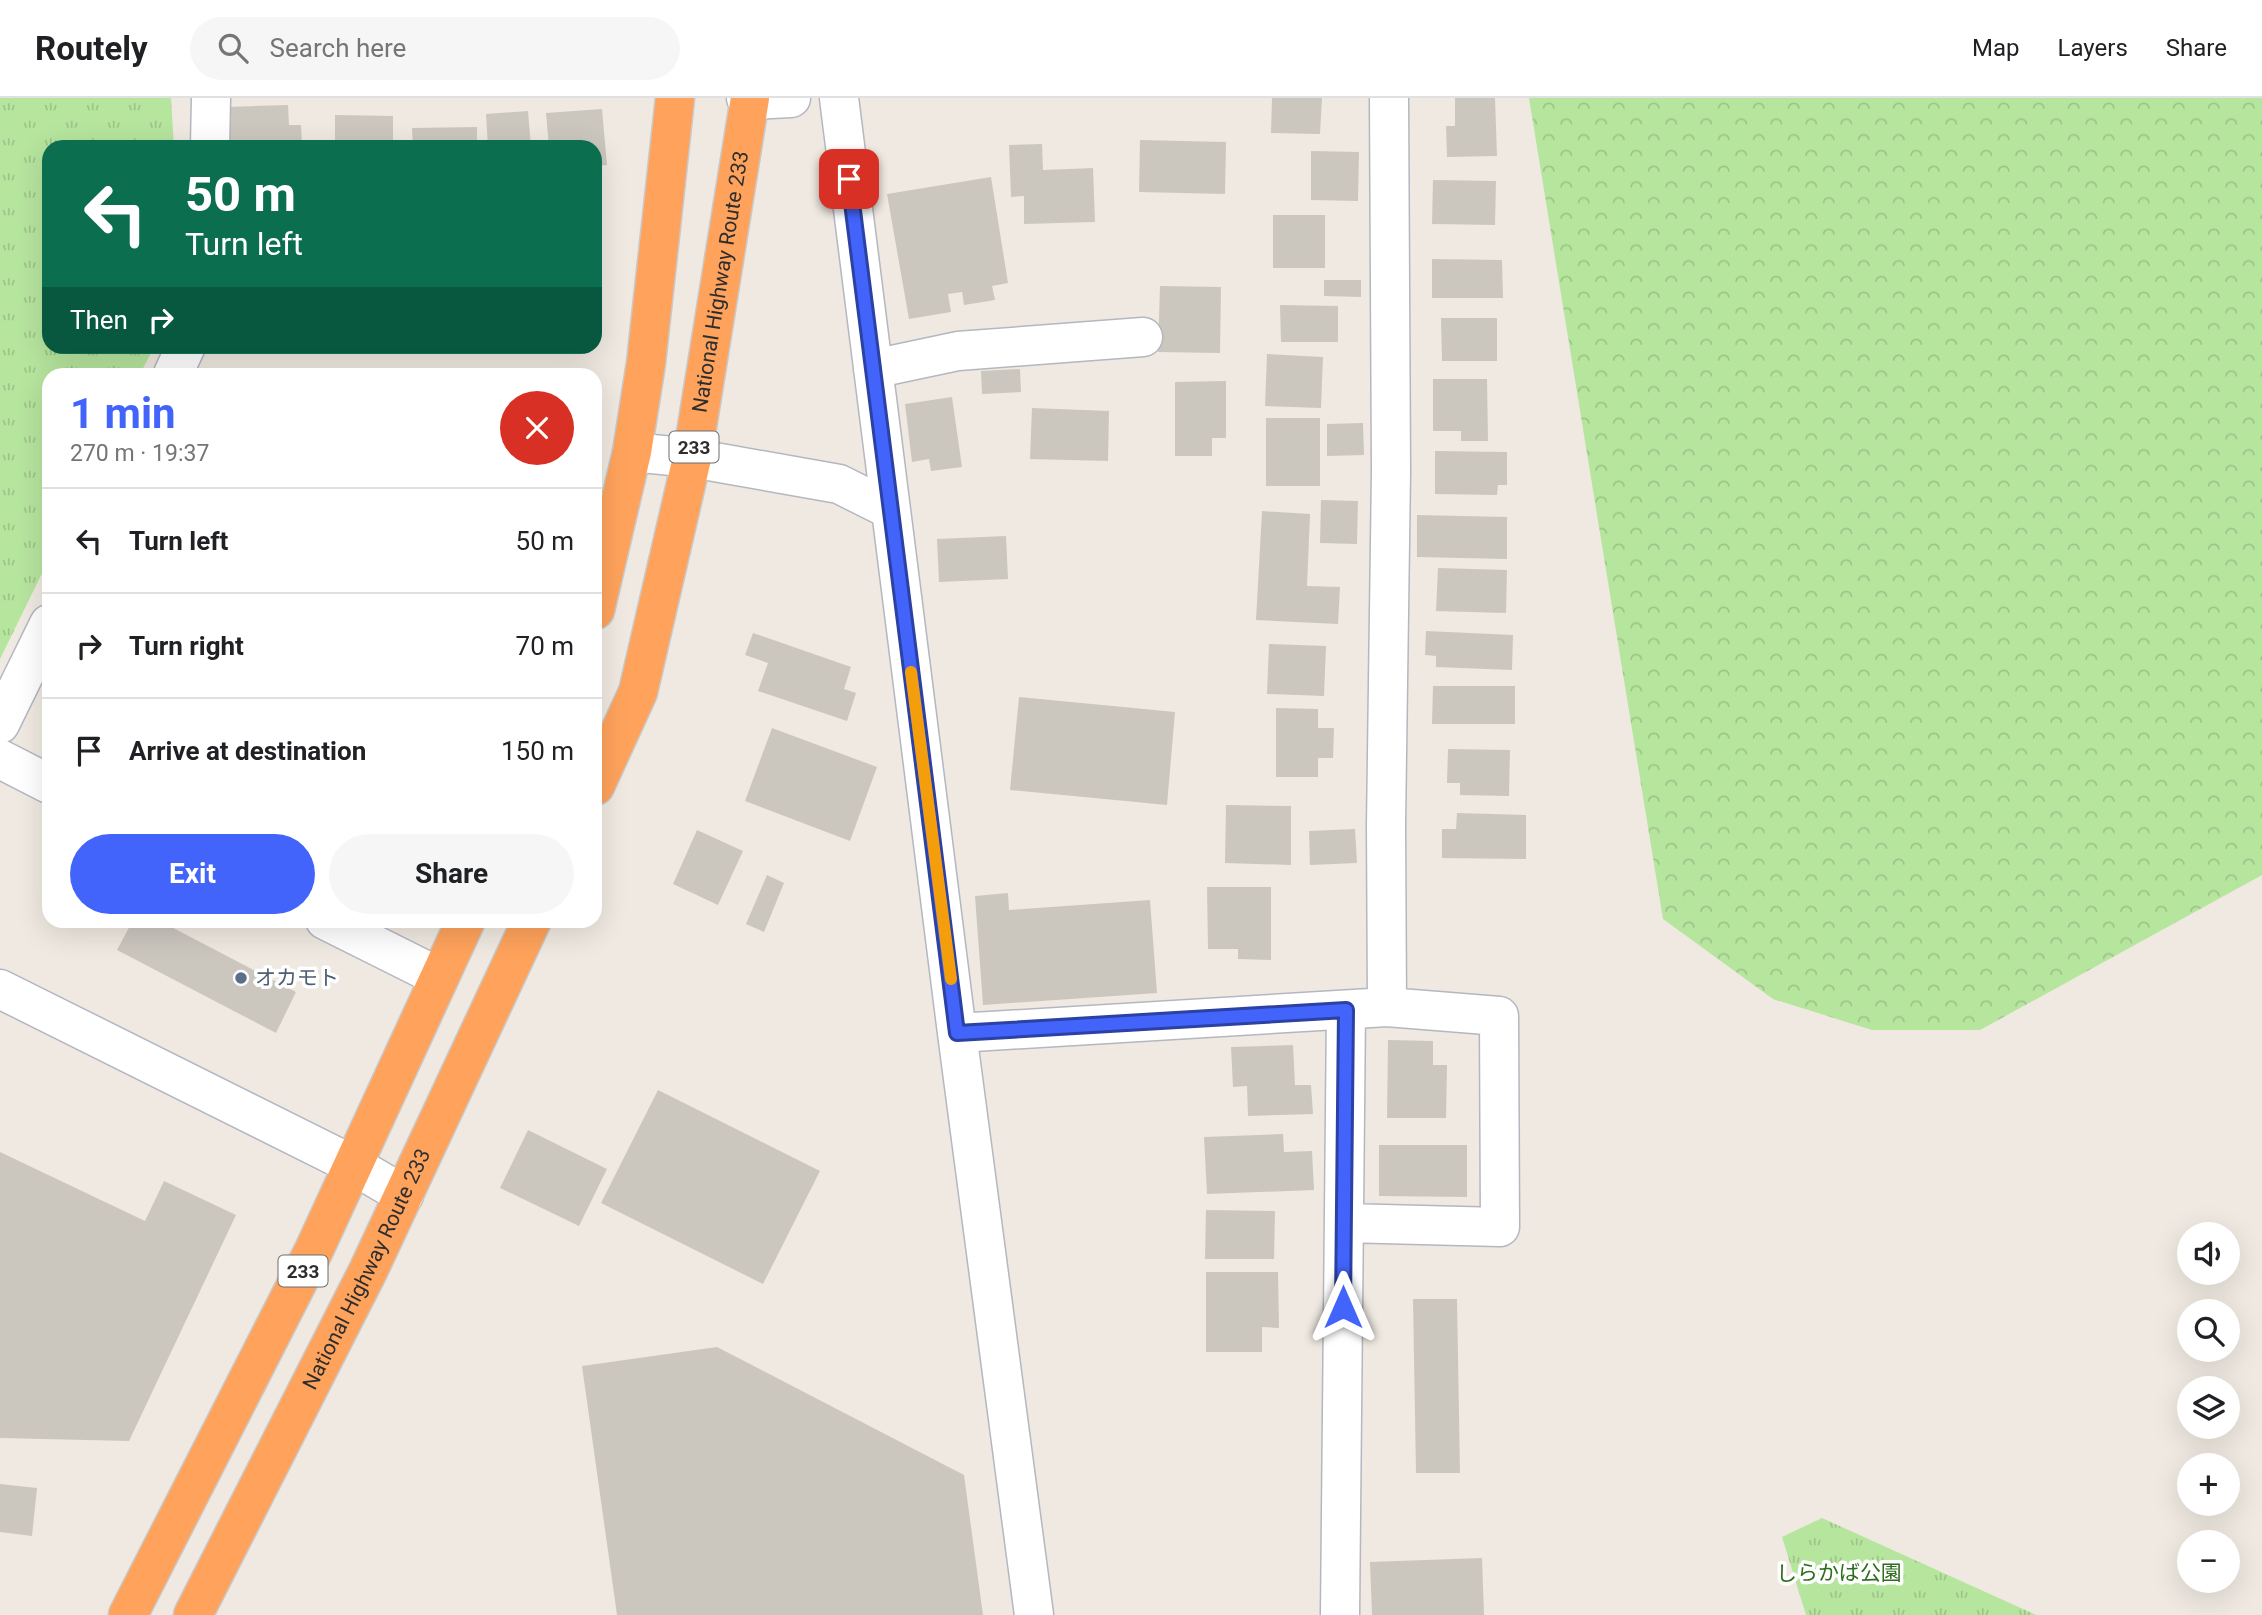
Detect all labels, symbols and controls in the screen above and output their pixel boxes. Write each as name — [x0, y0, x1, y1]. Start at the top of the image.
search box — [190, 17, 680, 80]
text: Routely — [35, 29, 148, 68]
icon: search — [214, 29, 252, 67]
text: Search here — [270, 33, 406, 63]
text: Map — [1972, 34, 2020, 62]
text: Layers — [2058, 34, 2128, 62]
text: Share — [2166, 34, 2227, 62]
street label: National Highway Route 233 — [687, 149, 753, 414]
pin — [819, 149, 879, 209]
icon: arrive — [830, 160, 868, 198]
text: 50 m — [185, 166, 296, 223]
icon: left — [70, 168, 161, 259]
text: Turn left — [185, 225, 303, 263]
icon: right — [142, 301, 180, 339]
text: Then — [70, 305, 128, 335]
text: 1 min — [70, 389, 176, 438]
button: close — [500, 391, 574, 465]
road number: 233 — [670, 432, 718, 462]
text: 270 m · 19:37 — [70, 440, 209, 467]
icon: left — [70, 522, 108, 560]
text: Turn left — [129, 526, 228, 556]
text: 50 m — [516, 526, 574, 556]
icon: right — [70, 627, 108, 665]
text: Turn right — [129, 631, 244, 661]
text: 70 m — [516, 631, 574, 661]
icon: arrive — [70, 732, 108, 770]
text: Arrive at destination — [129, 736, 366, 766]
text: 150 m — [501, 736, 574, 766]
button: Exit — [70, 834, 315, 914]
button: Share — [329, 834, 574, 914]
place label: オカモト — [255, 966, 339, 990]
marker: オカモト — [233, 970, 249, 986]
street label: National Highway Route 233 — [297, 1145, 435, 1393]
map controls — [2177, 1222, 2240, 1593]
button: sound — [2177, 1222, 2240, 1285]
road number: 233 — [278, 1256, 328, 1287]
position arrow — [1306, 1270, 1380, 1344]
button: search — [2177, 1299, 2240, 1362]
button: layers — [2177, 1376, 2240, 1439]
button: + — [2177, 1453, 2240, 1516]
button: − — [2177, 1530, 2240, 1593]
park label: しらかば公園 — [1776, 1561, 1902, 1585]

